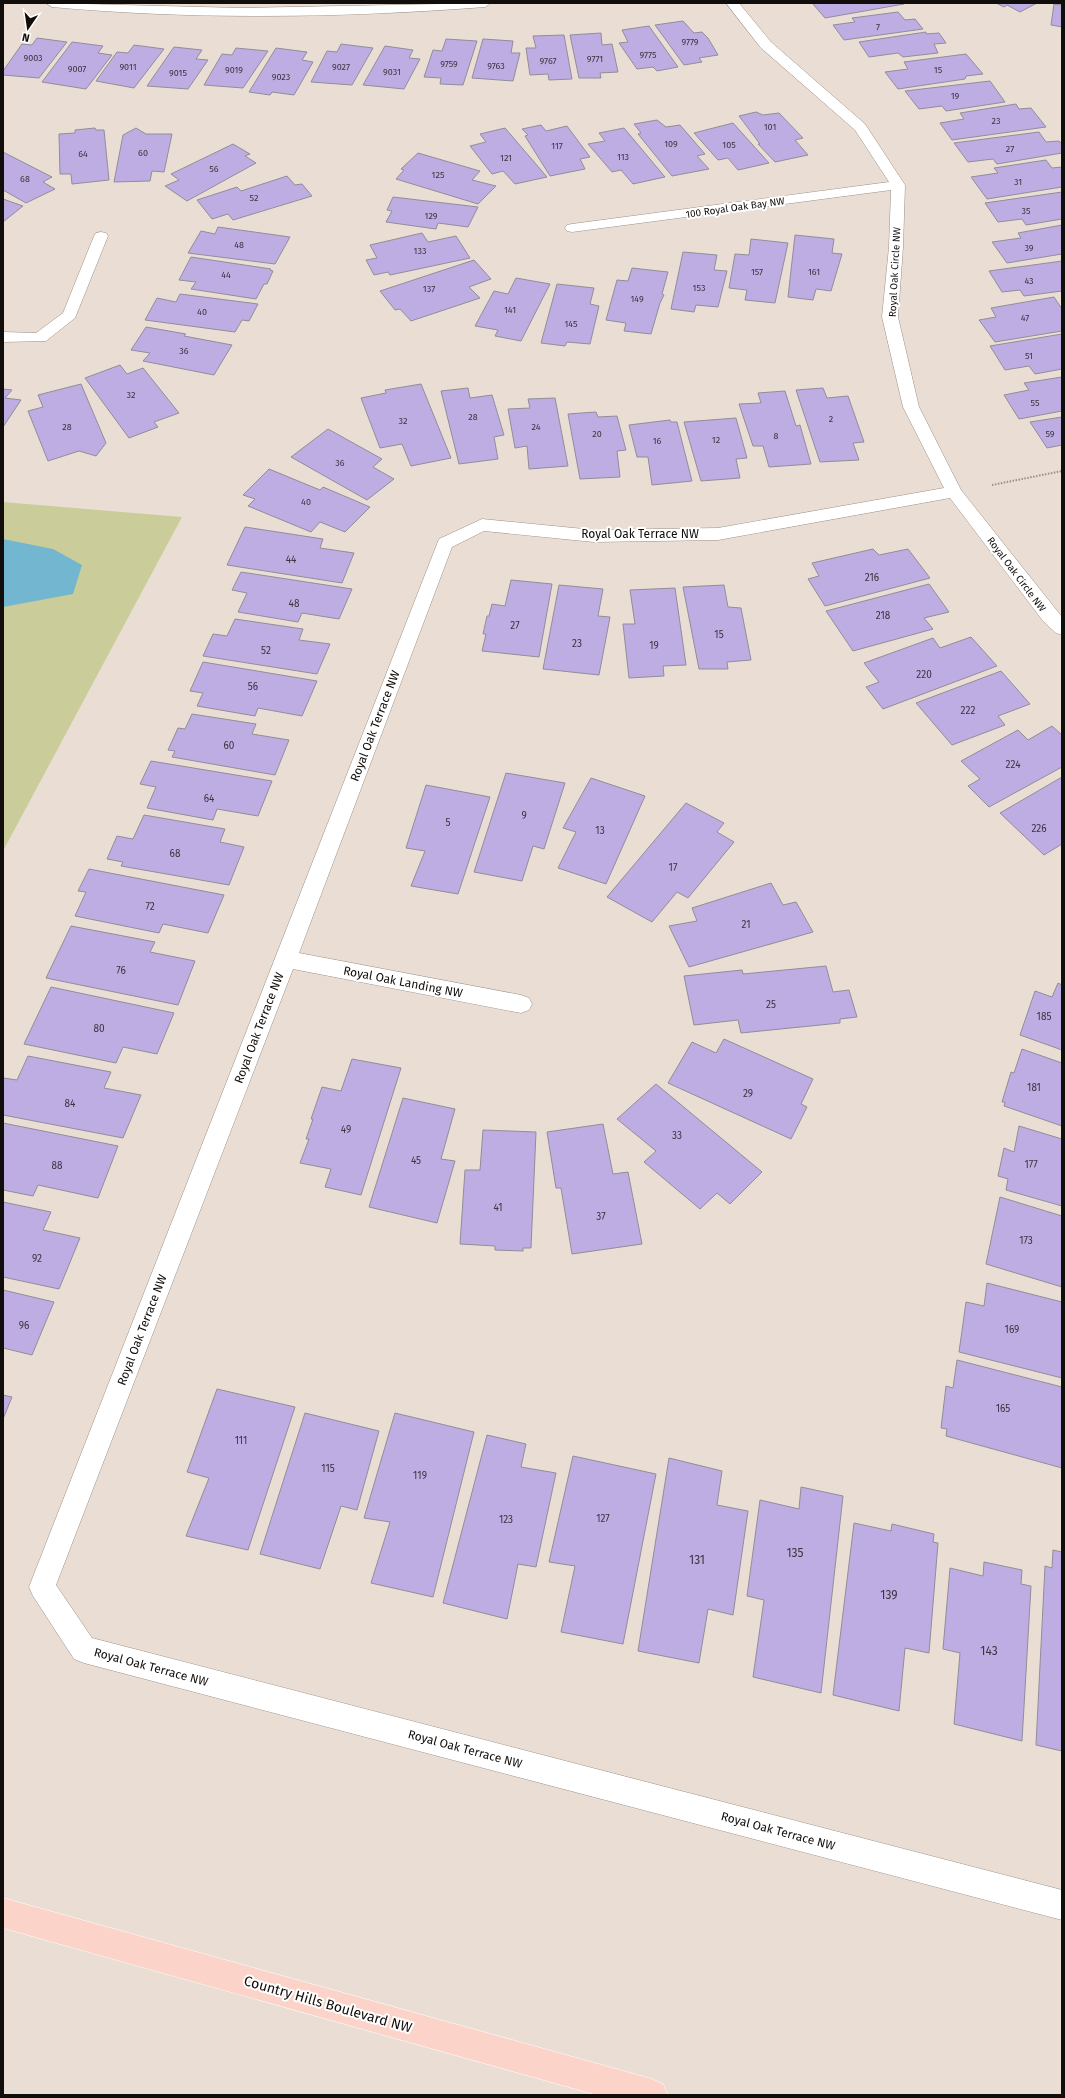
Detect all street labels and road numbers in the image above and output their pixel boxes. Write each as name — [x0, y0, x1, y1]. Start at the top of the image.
street label: 100 Royal Oak Bay NW — [685, 195, 786, 221]
street label: Royal Oak Circle NW — [887, 226, 903, 317]
street label: Royal Oak Terrace NW — [581, 527, 699, 541]
street label: Royal Oak Circle NW — [984, 535, 1049, 615]
street label: Royal Oak Terrace NW — [347, 668, 403, 783]
street label: Royal Oak Landing NW — [342, 964, 464, 1000]
street label: Royal Oak Terrace NW — [231, 970, 287, 1085]
street label: Royal Oak Terrace NW — [114, 1272, 170, 1387]
street label: Royal Oak Terrace NW — [92, 1645, 210, 1689]
street label: Royal Oak Terrace NW — [406, 1727, 524, 1771]
street label: Royal Oak Terrace NW — [719, 1809, 837, 1853]
street label: Country Hills Boulevard NW — [242, 1972, 414, 2037]

